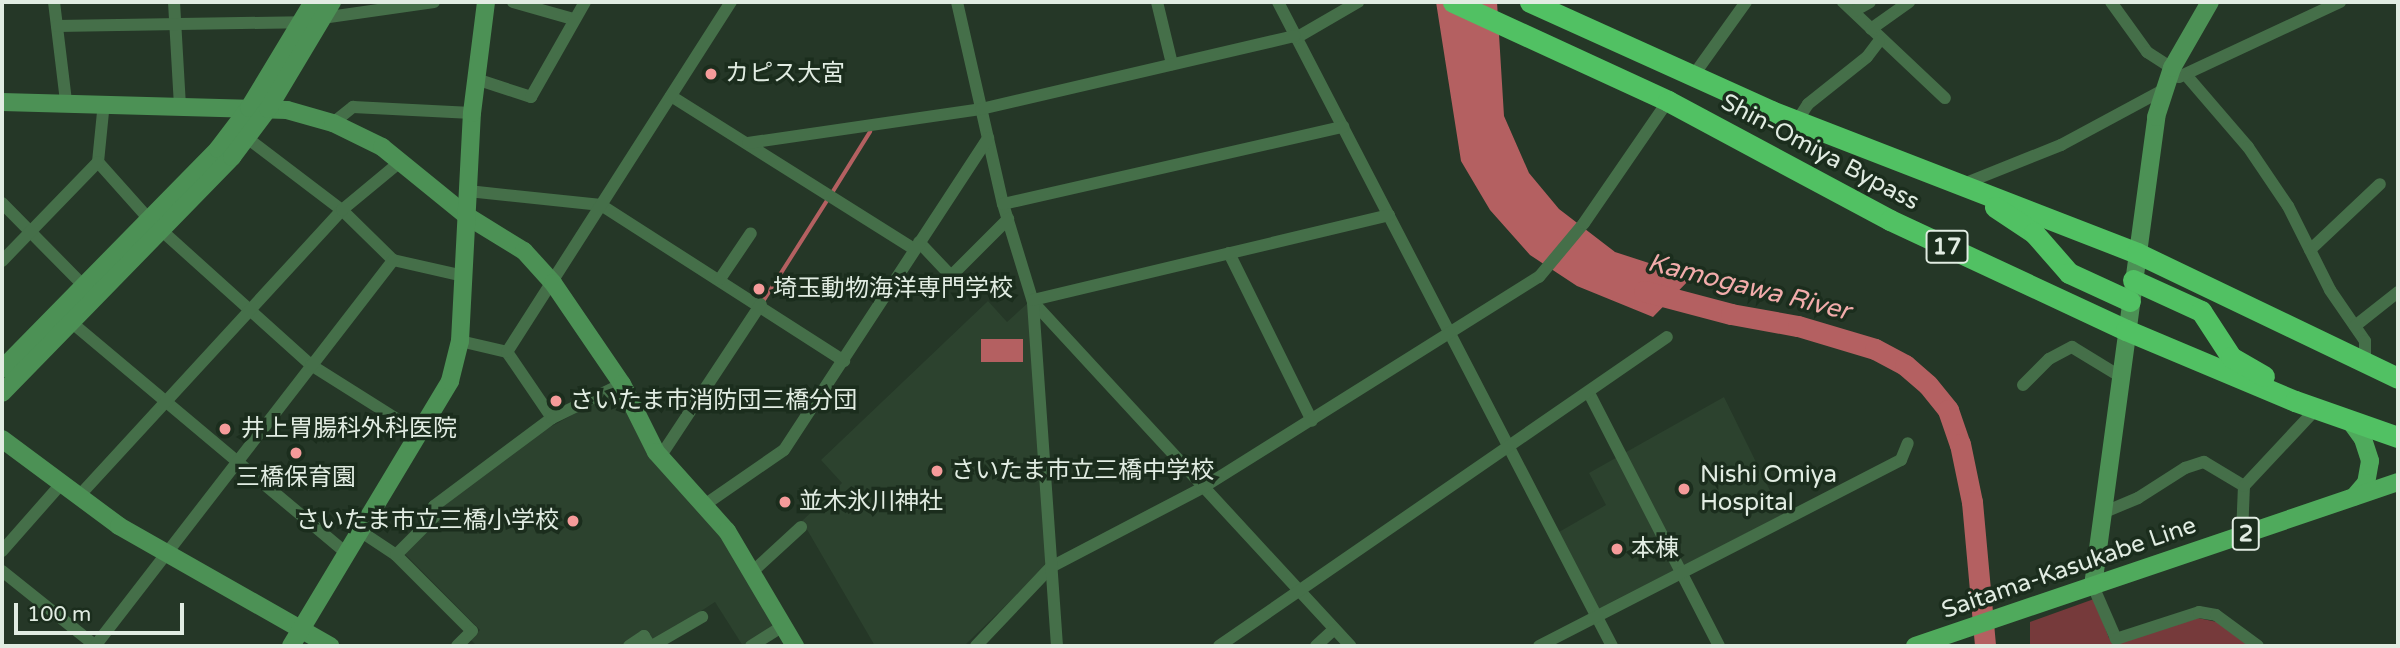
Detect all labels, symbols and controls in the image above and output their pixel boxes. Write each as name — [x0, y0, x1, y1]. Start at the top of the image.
place label: カピス大宮 — [725, 60, 845, 88]
marker: カピス大宮 — [703, 66, 719, 82]
street label: Shin-Omiya Bypass — [1716, 88, 1924, 216]
road number: 17 — [1924, 228, 1970, 266]
water label: Kamogawa River — [1645, 247, 1853, 327]
place label: 埼玉動物海洋専門学校 — [773, 275, 1013, 303]
marker: 埼玉動物海洋専門学校 — [751, 281, 767, 297]
place label: さいたま市消防団三橋分団 — [570, 387, 858, 415]
marker: さいたま市消防団三橋分団 — [548, 393, 564, 409]
place label: 井上胃腸科外科医院 — [241, 415, 457, 443]
marker: 井上胃腸科外科医院 — [215, 419, 235, 439]
marker: 三橋保育園 — [288, 445, 304, 461]
place label: さいたま市立三橋中学校 — [951, 457, 1215, 485]
place label: Nishi Omiya Hospital — [1700, 461, 1837, 517]
marker: さいたま市立三橋中学校 — [929, 463, 945, 479]
place label: 三橋保育園 — [236, 464, 356, 492]
marker: Nishi Omiya Hospital — [1674, 479, 1694, 499]
place label: 並木氷川神社 — [799, 488, 943, 516]
marker: 並木氷川神社 — [777, 494, 793, 510]
place label: さいたま市立三橋小学校 — [295, 507, 559, 535]
street label: Saitama-Kasukabe Line — [1938, 511, 2200, 625]
marker: さいたま市立三橋小学校 — [565, 513, 581, 529]
road number: 2 — [2230, 514, 2262, 554]
place label: 本棟 — [1631, 535, 1679, 563]
marker: 本棟 — [1609, 541, 1625, 557]
scale bar — [18, 588, 187, 632]
text: 100 m — [27, 602, 91, 627]

